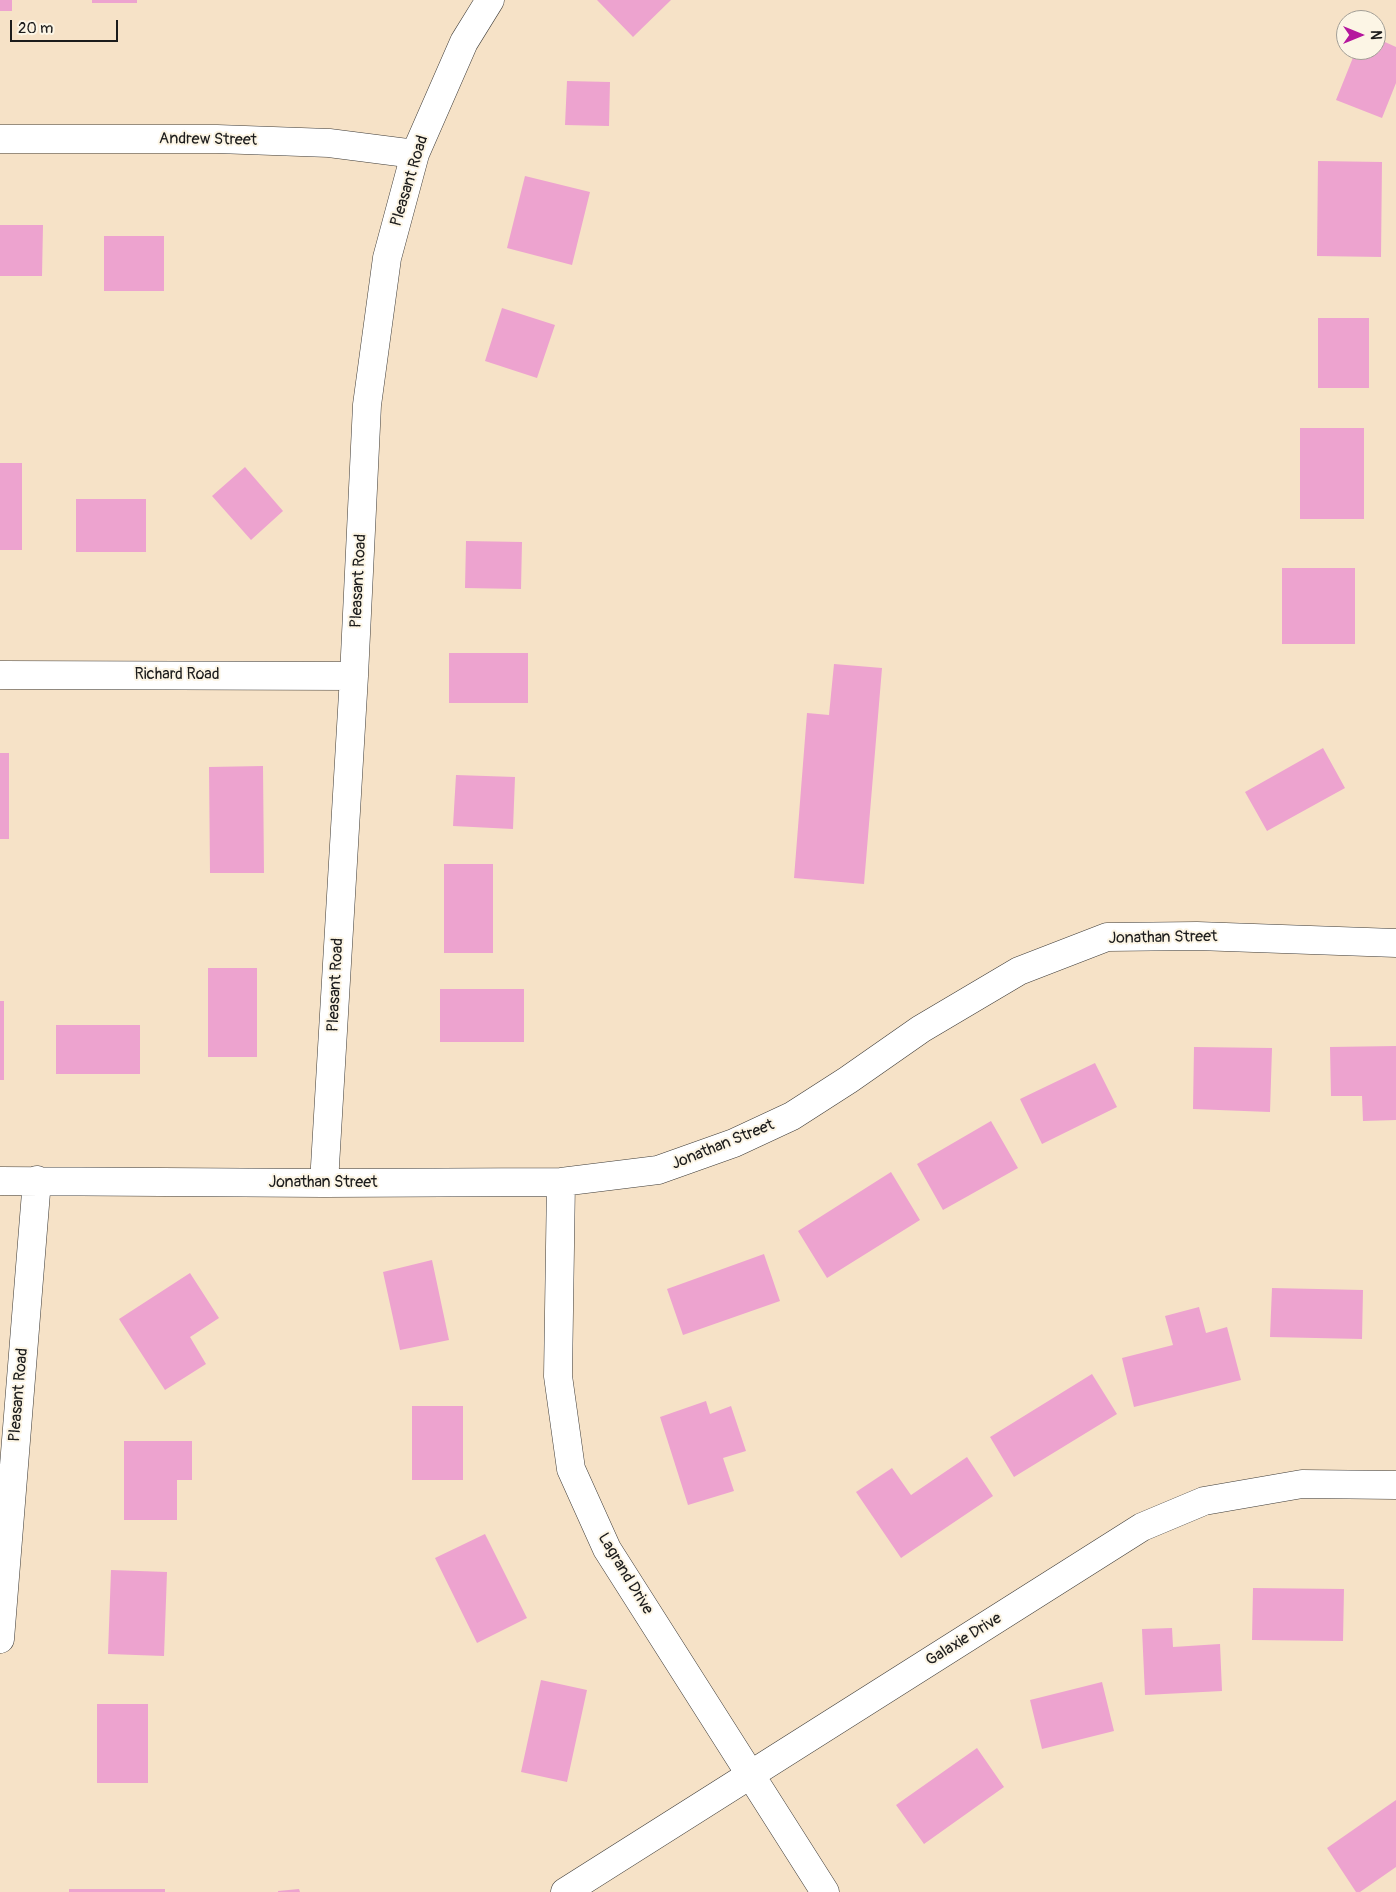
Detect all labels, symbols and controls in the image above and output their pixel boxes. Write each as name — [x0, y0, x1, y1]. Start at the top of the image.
scale bar — [12, 10, 120, 42]
north arrow — [1336, 10, 1386, 60]
text: 20 m — [18, 19, 53, 38]
text: N — [1367, 30, 1384, 40]
street label: Andrew Street — [159, 130, 257, 150]
street label: Pleasant Road — [387, 133, 433, 229]
street label: Pleasant Road — [347, 534, 371, 628]
street label: Richard Road — [134, 665, 220, 685]
street label: Jonathan Street — [1108, 927, 1218, 949]
street label: Pleasant Road — [324, 938, 348, 1032]
street label: Jonathan Street — [669, 1116, 777, 1174]
street label: Jonathan Street — [269, 1173, 377, 1193]
street label: Pleasant Road — [5, 1347, 33, 1443]
street label: Lagrand Drive — [593, 1530, 657, 1618]
street label: Galaxie Drive — [923, 1609, 1005, 1671]

